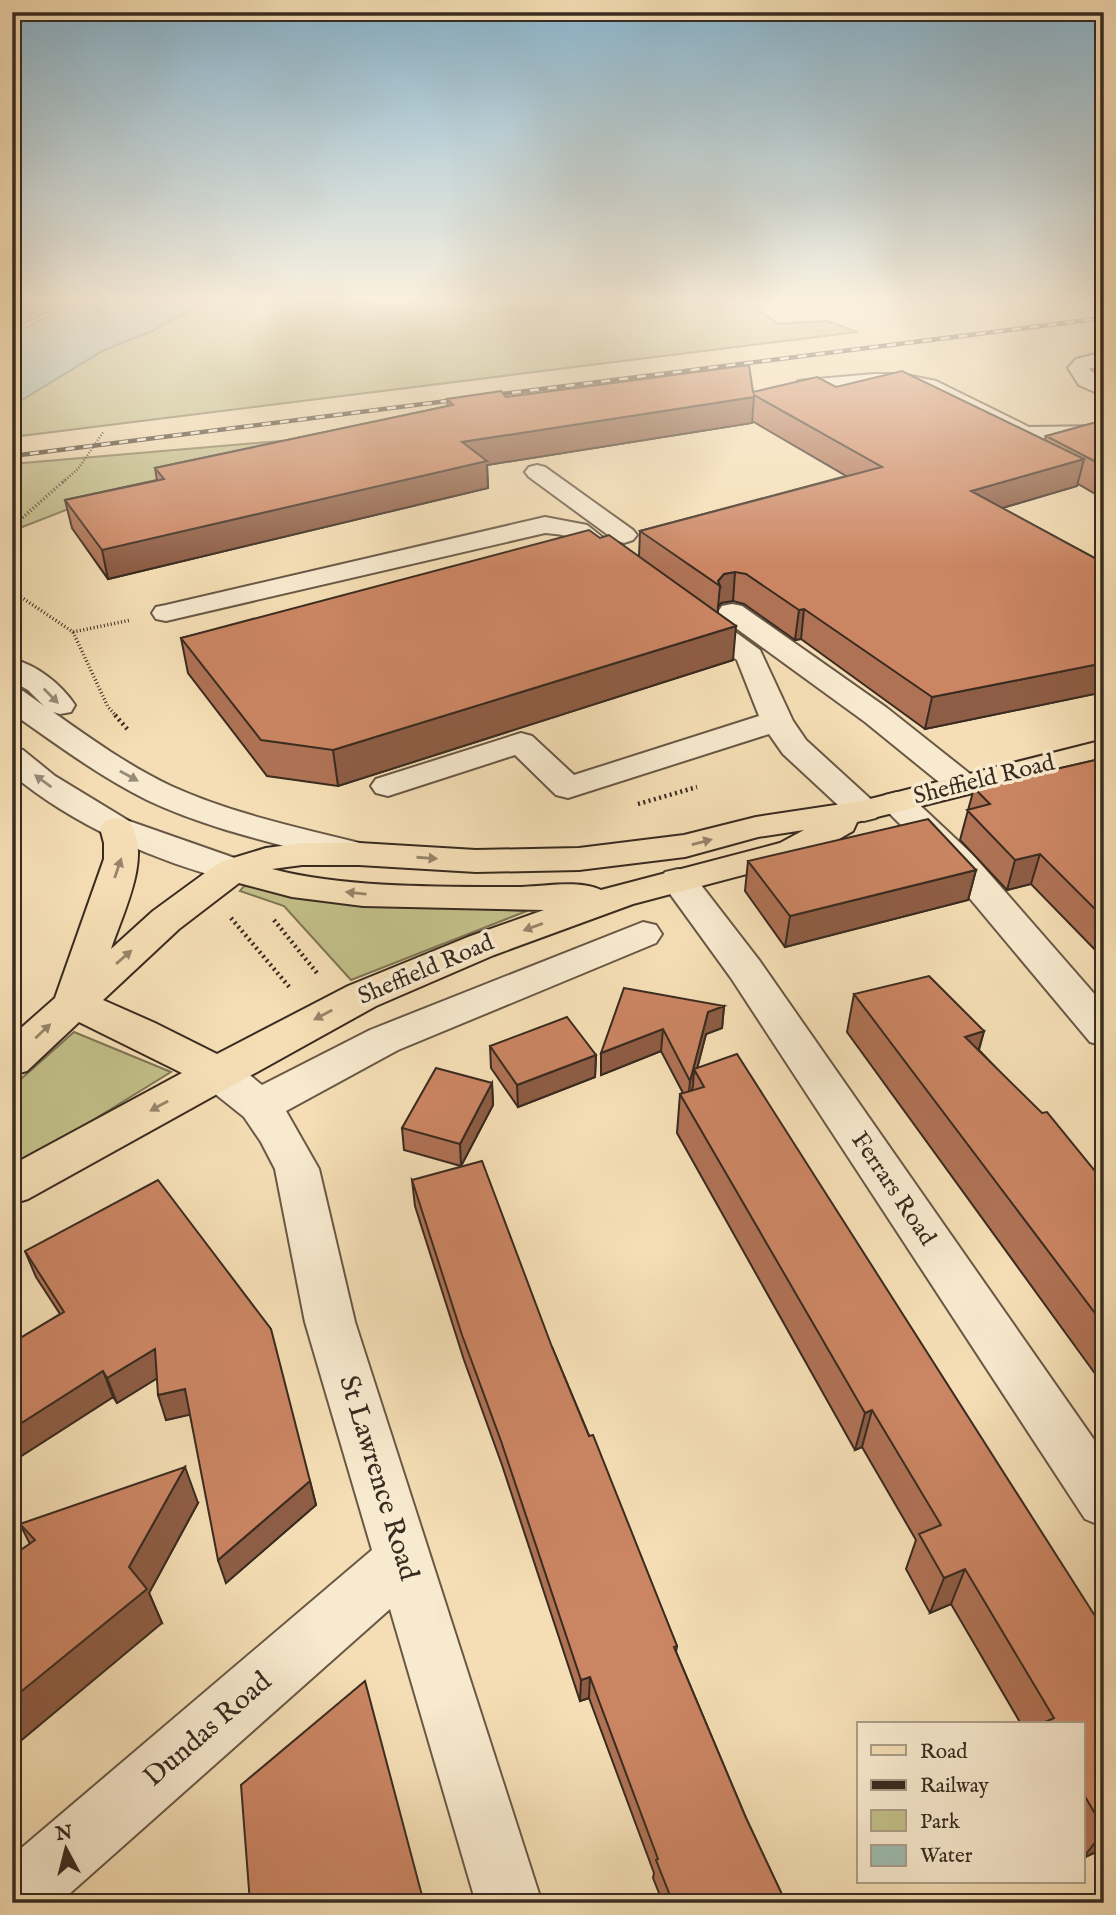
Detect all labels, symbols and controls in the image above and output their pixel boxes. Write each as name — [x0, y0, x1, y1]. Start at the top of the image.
one-way arrow — [43, 688, 60, 705]
street label: Sheffield Road — [910, 747, 1058, 813]
one-way arrow — [119, 770, 139, 782]
one-way arrow — [33, 774, 52, 788]
one-way arrow — [691, 836, 713, 847]
one-way arrow — [416, 852, 438, 863]
one-way arrow — [113, 858, 124, 879]
one-way arrow — [345, 888, 367, 899]
one-way arrow — [523, 922, 544, 933]
street label: Sheffield Road — [353, 927, 499, 1013]
one-way arrow — [115, 950, 132, 966]
one-way arrow — [313, 1009, 333, 1021]
one-way arrow — [34, 1024, 51, 1040]
one-way arrow — [149, 1100, 169, 1112]
street label: Ferrars Road — [844, 1126, 943, 1252]
street label: St Lawrence Road — [330, 1371, 426, 1585]
street label: Dundas Road — [137, 1665, 279, 1795]
legend — [857, 1722, 1084, 1884]
text: Road — [920, 1739, 968, 1766]
text: Railway — [920, 1773, 990, 1800]
text: Park — [920, 1809, 961, 1836]
north arrow — [32, 1814, 102, 1884]
text: N — [54, 1821, 74, 1847]
text: Water — [920, 1843, 973, 1870]

